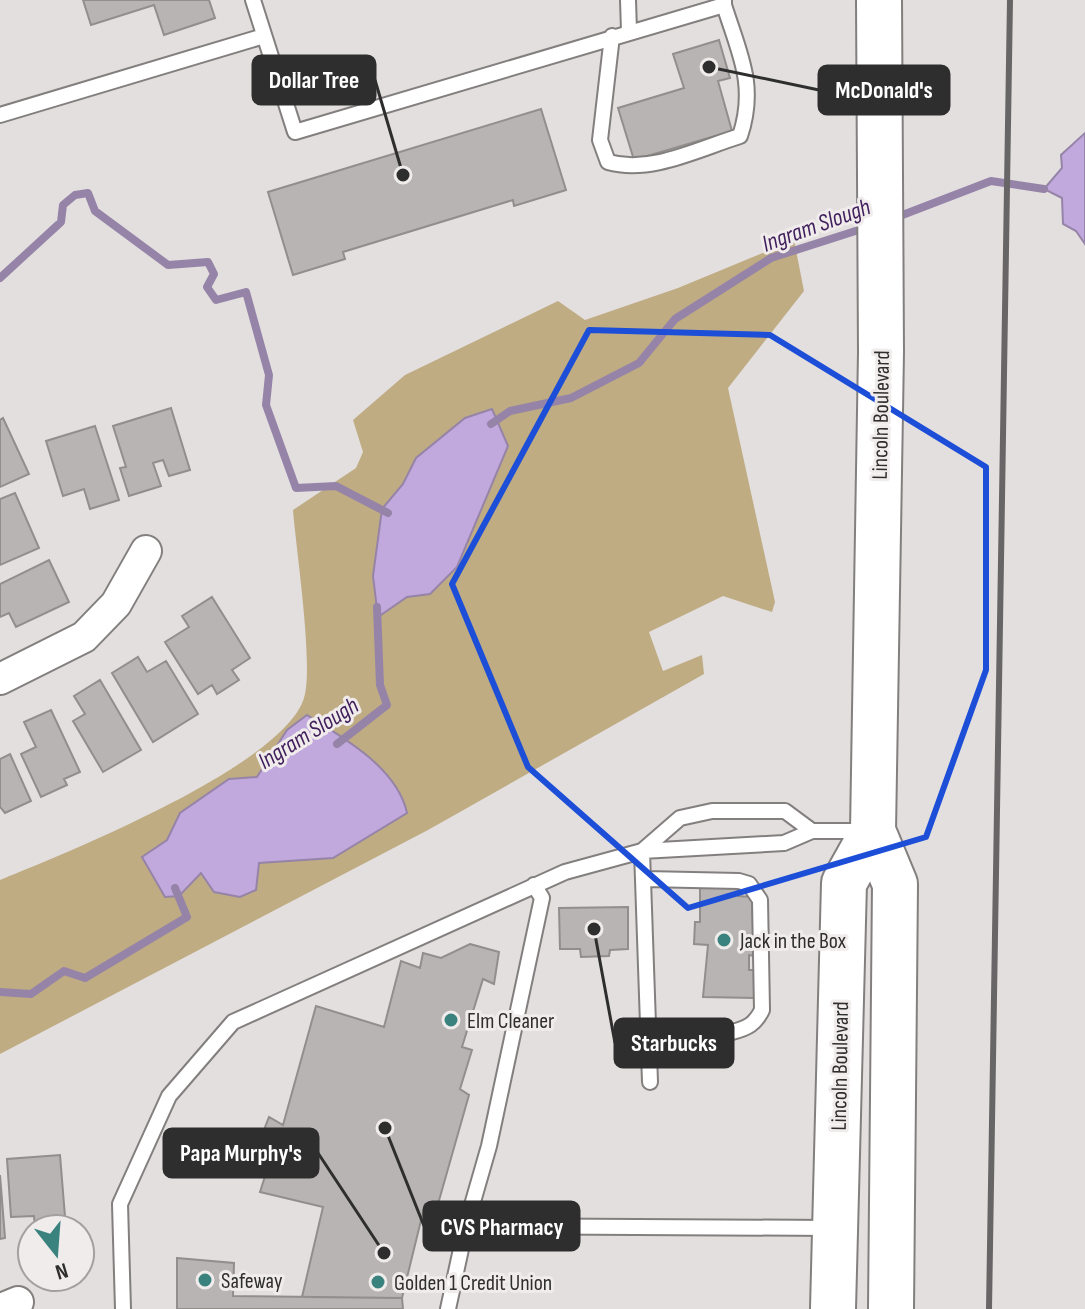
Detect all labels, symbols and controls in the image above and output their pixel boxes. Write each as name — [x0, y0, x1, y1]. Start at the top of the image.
callout: Dollar Tree — [253, 56, 375, 104]
text: Dollar Tree — [269, 66, 359, 95]
callout: McDonald's — [819, 66, 949, 114]
text: McDonald's — [835, 76, 933, 105]
water label: Ingram Slough — [758, 192, 874, 258]
street label: Lincoln Boulevard — [867, 350, 896, 480]
water label: Ingram Slough — [253, 691, 364, 776]
place label: Jack in the Box — [739, 928, 847, 955]
marker: Jack in the Box — [715, 931, 733, 949]
street label: Lincoln Boulevard — [826, 1001, 855, 1131]
place label: Elm Cleaner — [467, 1008, 554, 1035]
marker: Elm Cleaner — [442, 1011, 460, 1029]
callout: Starbucks — [615, 1019, 733, 1067]
text: Starbucks — [631, 1029, 717, 1058]
callout: Papa Murphy's — [164, 1129, 318, 1177]
text: Papa Murphy's — [180, 1139, 302, 1168]
callout: CVS Pharmacy — [424, 1202, 579, 1250]
north arrow — [16, 1213, 96, 1293]
text: CVS Pharmacy — [440, 1213, 564, 1242]
text: N — [52, 1256, 71, 1285]
place label: Safeway — [221, 1268, 283, 1295]
place label: Golden 1 Credit Union — [394, 1270, 552, 1297]
marker: Safeway — [196, 1271, 214, 1289]
marker: Golden 1 Credit Union — [369, 1273, 387, 1291]

